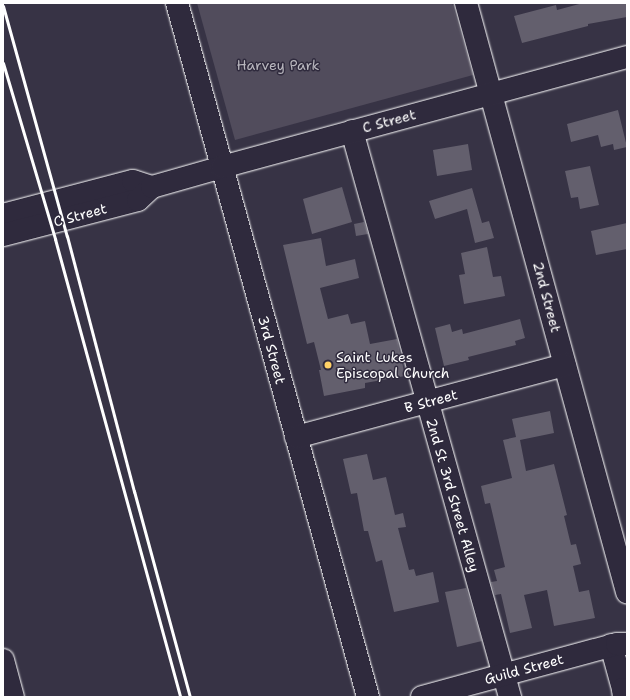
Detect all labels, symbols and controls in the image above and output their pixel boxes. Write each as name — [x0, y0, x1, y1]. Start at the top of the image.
park label: Harvey Park — [236, 57, 320, 73]
street label: C Street — [360, 106, 418, 136]
street label: C Street — [51, 200, 109, 230]
street label: 2nd Street — [529, 260, 565, 334]
street label: 3rd Street — [255, 314, 289, 386]
place label: Saint Lukes Episcopal Church — [336, 349, 450, 382]
marker: Saint Lukes Episcopal Church — [323, 360, 333, 370]
street label: B Street — [403, 386, 459, 416]
street label: 2nd St 3rd Street Alley — [423, 416, 483, 574]
street label: Guild Street — [483, 650, 565, 688]

